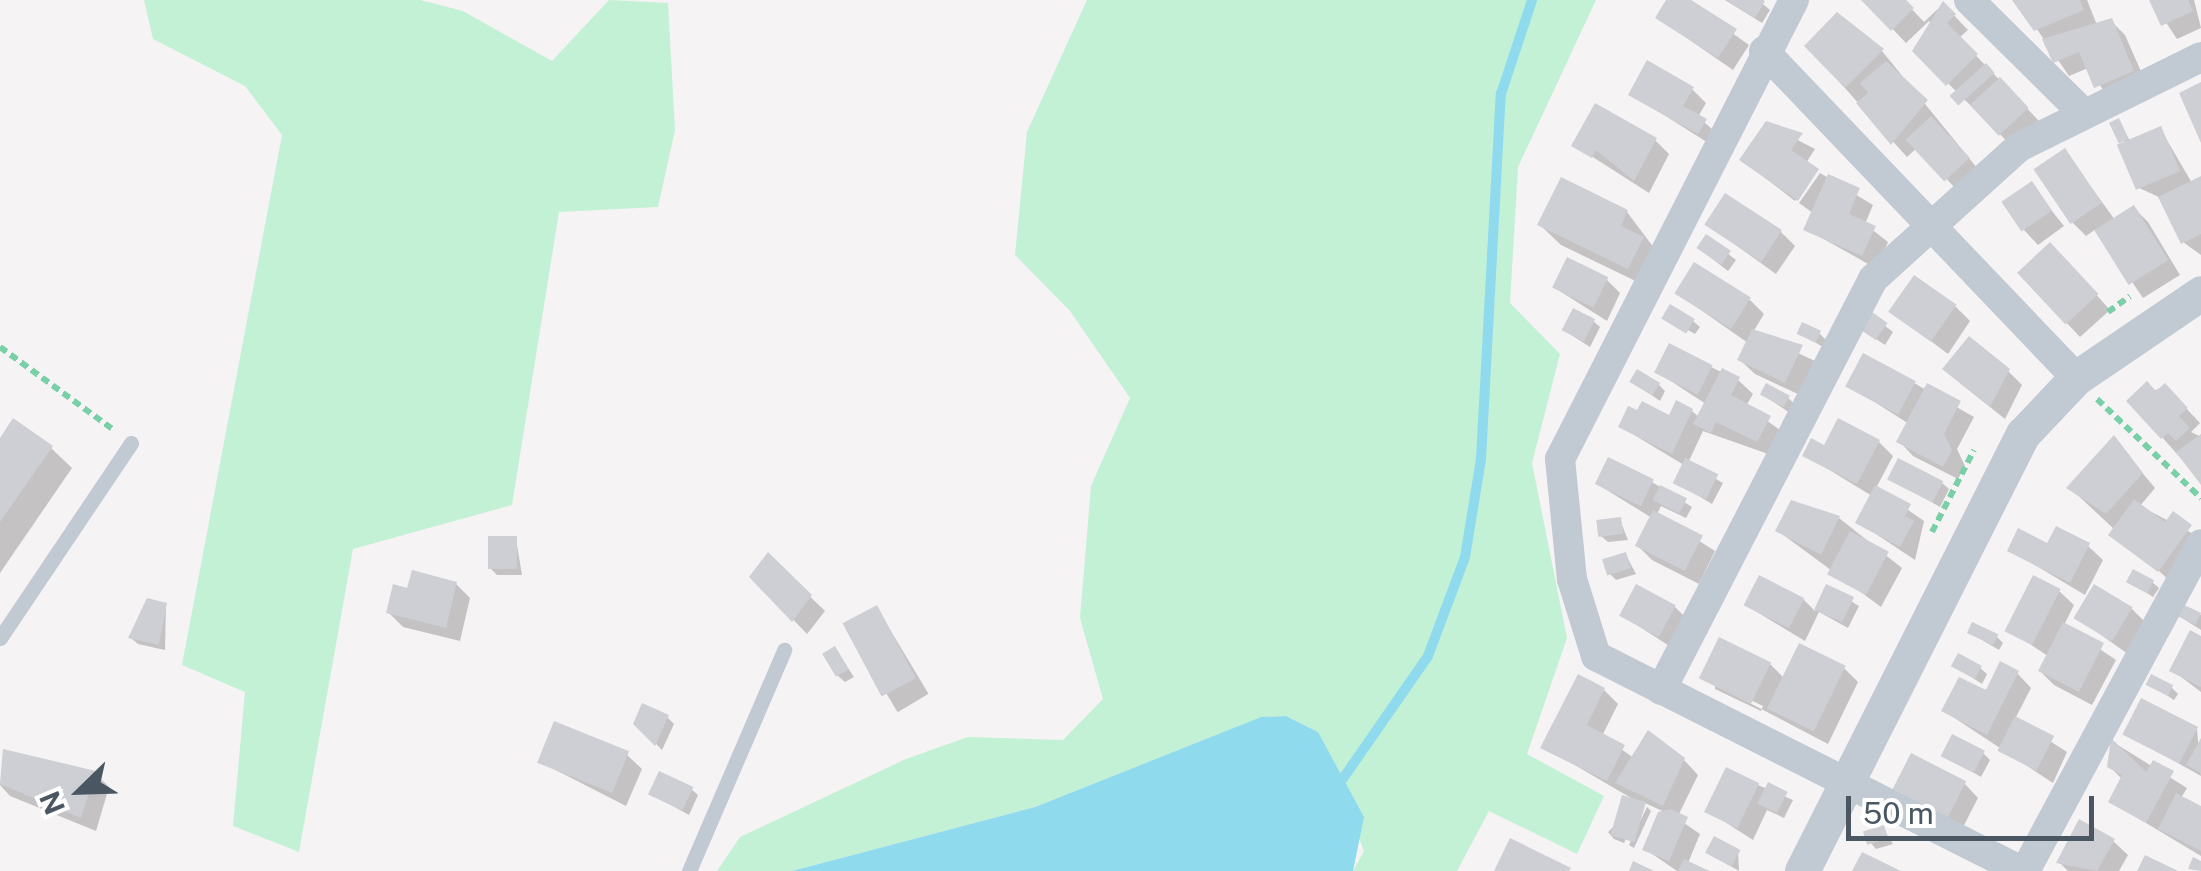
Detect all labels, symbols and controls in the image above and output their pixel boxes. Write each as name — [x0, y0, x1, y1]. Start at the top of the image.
north arrow — [30, 741, 130, 841]
scale bar — [1851, 776, 2098, 838]
text: N — [32, 786, 71, 819]
text: 50 m — [1863, 795, 1934, 831]

